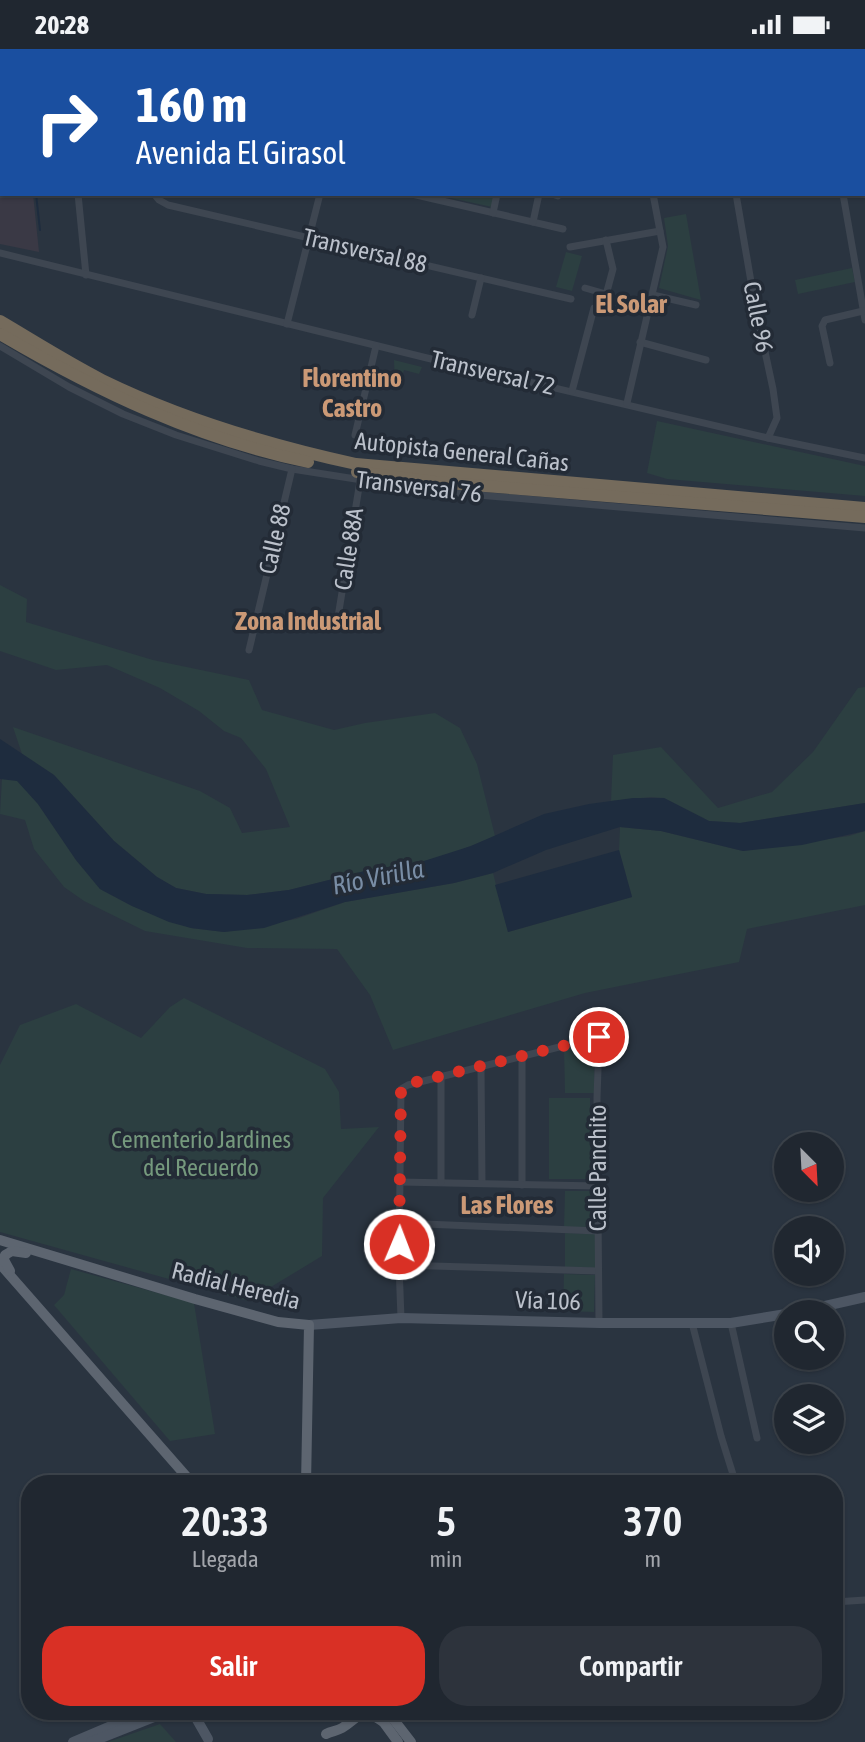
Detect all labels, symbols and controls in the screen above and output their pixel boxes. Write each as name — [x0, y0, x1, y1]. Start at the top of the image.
text: 20:28 — [35, 10, 89, 40]
text: 160 m — [136, 76, 247, 132]
icon: right — [21, 77, 112, 168]
text: Avenida El Girasol — [136, 134, 346, 171]
street label: Transversal 88 — [300, 223, 430, 278]
street label: Calle 96 — [738, 279, 779, 354]
district label: El Solar — [595, 289, 668, 319]
street label: Transversal 72 — [428, 345, 558, 400]
district label: Florentino Castro — [302, 363, 402, 423]
street label: Autopista General Cañas — [354, 427, 570, 476]
street label: Transversal 76 — [355, 465, 483, 508]
street label: Calle 88 — [253, 501, 296, 577]
street label: Calle 88A — [329, 506, 368, 592]
district label: Zona Industrial — [235, 606, 382, 636]
water label: Río Virilla — [330, 853, 426, 901]
pin — [569, 1007, 629, 1067]
icon: arrive — [580, 1018, 618, 1056]
street label: Calle Panchito — [584, 1105, 611, 1231]
park label: Cementerio Jardines del Recuerdo — [111, 1126, 291, 1181]
north arrow — [774, 1132, 844, 1202]
map controls — [774, 1132, 844, 1454]
district label: Las Flores — [461, 1190, 553, 1220]
position arrow — [362, 1207, 436, 1281]
button: sound — [774, 1216, 844, 1286]
street label: Radial Heredia — [169, 1256, 303, 1315]
street label: Vía 106 — [515, 1286, 581, 1315]
button: search — [774, 1300, 844, 1370]
button: layers — [774, 1384, 844, 1454]
text: 20:33 — [182, 1497, 269, 1545]
text: 5 — [436, 1497, 456, 1545]
text: 370 — [623, 1497, 682, 1545]
text: Llegada — [192, 1546, 259, 1572]
text: min — [430, 1546, 463, 1572]
text: m — [644, 1546, 661, 1572]
button: Salir — [42, 1626, 425, 1706]
button: Compartir — [439, 1626, 822, 1706]

